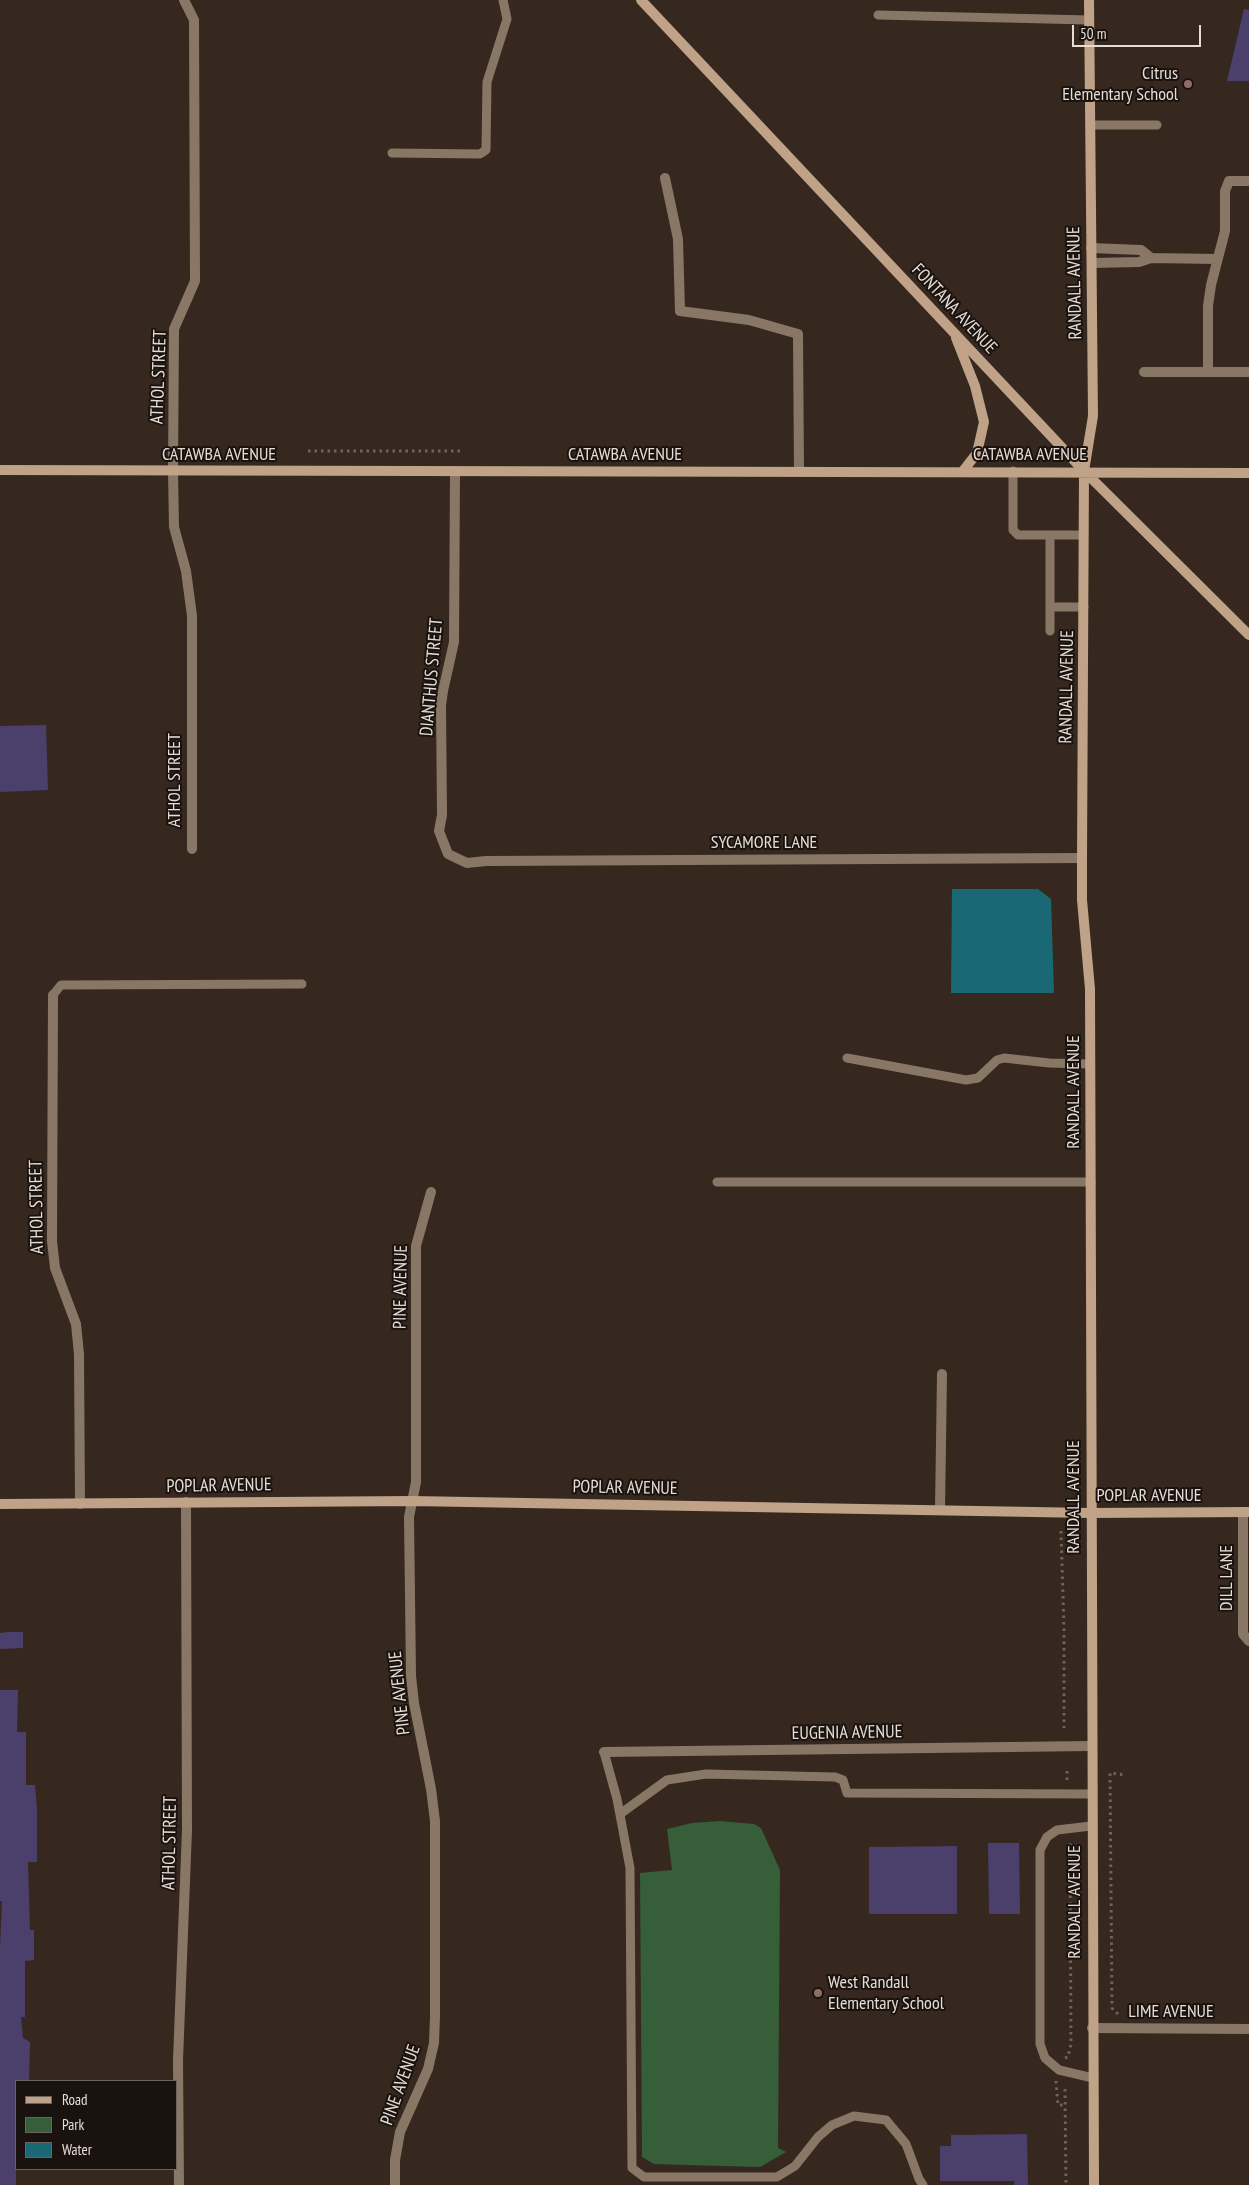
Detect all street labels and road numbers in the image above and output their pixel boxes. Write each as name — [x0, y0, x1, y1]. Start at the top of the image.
street label: RANDALL AVENUE — [1063, 226, 1087, 340]
street label: FONTANA AVENUE — [907, 259, 1001, 359]
street label: ATHOL STREET — [147, 330, 171, 424]
street label: CATAWBA AVENUE — [162, 444, 276, 466]
street label: CATAWBA AVENUE — [568, 444, 682, 466]
street label: CATAWBA AVENUE — [973, 444, 1087, 466]
street label: DIANTHUS STREET — [416, 617, 448, 737]
street label: RANDALL AVENUE — [1055, 630, 1079, 744]
street label: ATHOL STREET — [164, 733, 186, 827]
street label: SYCAMORE LANE — [711, 832, 817, 854]
street label: RANDALL AVENUE — [1063, 1035, 1085, 1149]
street label: ATHOL STREET — [25, 1160, 49, 1254]
street label: PINE AVENUE — [389, 1245, 413, 1329]
street label: RANDALL AVENUE — [1063, 1440, 1085, 1554]
street label: POPLAR AVENUE — [166, 1474, 272, 1498]
street label: POPLAR AVENUE — [572, 1476, 678, 1500]
street label: POPLAR AVENUE — [1096, 1485, 1202, 1507]
street label: DILL LANE — [1216, 1545, 1238, 1611]
street label: PINE AVENUE — [385, 1650, 415, 1736]
street label: EUGENIA AVENUE — [792, 1721, 902, 1745]
street label: ATHOL STREET — [158, 1796, 182, 1890]
street label: RANDALL AVENUE — [1064, 1845, 1086, 1959]
street label: LIME AVENUE — [1128, 2001, 1214, 2023]
street label: PINE AVENUE — [376, 2042, 426, 2128]

